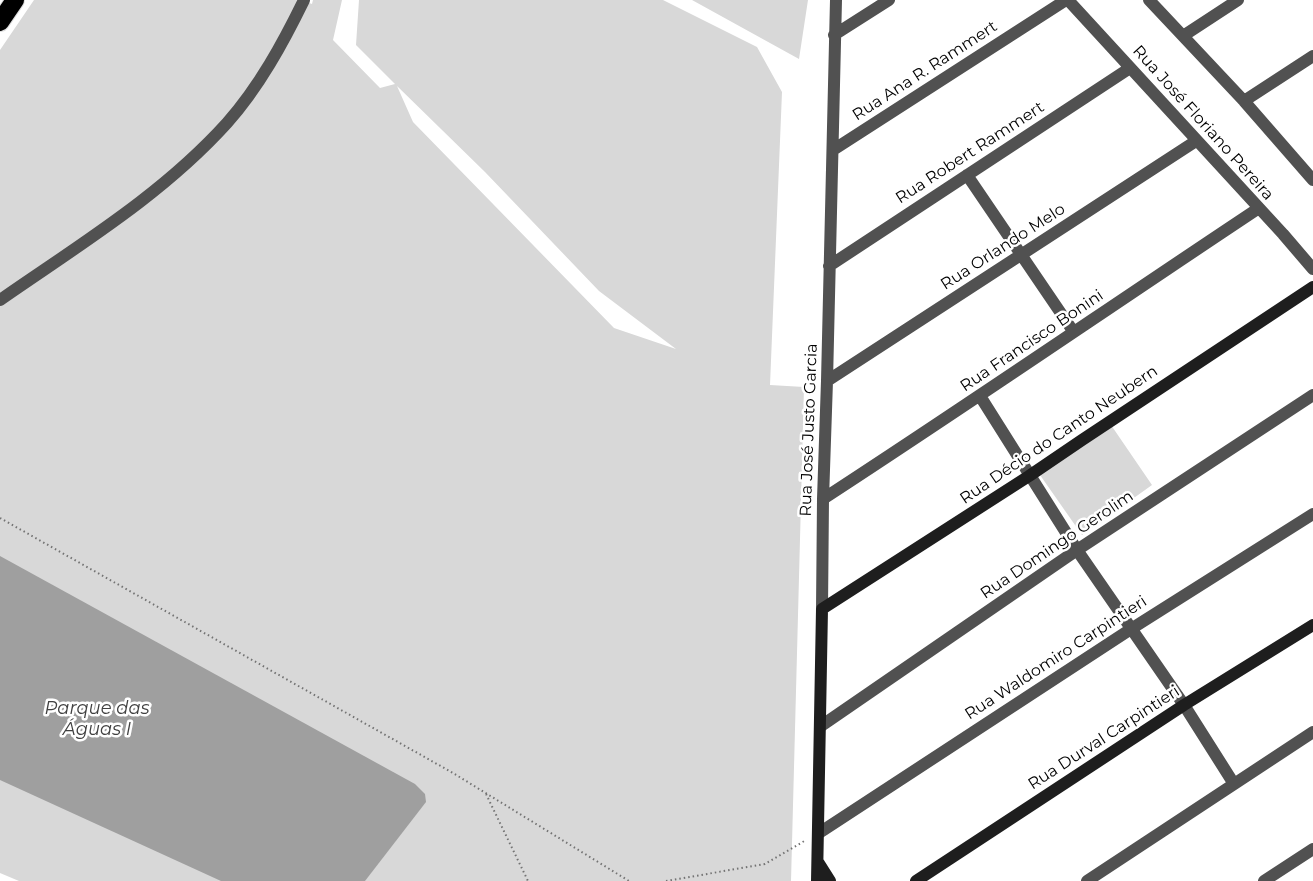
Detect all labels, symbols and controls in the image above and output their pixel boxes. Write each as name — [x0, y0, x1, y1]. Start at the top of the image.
street label: Rua Ana R. Rammert — [849, 17, 1001, 125]
street label: Rua José Floriano Pereira — [1128, 42, 1278, 204]
street label: Rua Robert Rammert — [892, 98, 1048, 208]
street label: Rua Orlando Melo — [937, 200, 1069, 294]
street label: Rua Francisco Bonini — [957, 286, 1107, 396]
street label: Rua José Justo Garcia — [796, 343, 822, 517]
street label: Rua Décio do Canto Neubern — [957, 362, 1161, 508]
street label: Rua Domingo Gerolim — [977, 487, 1137, 603]
street label: Rua Waldomiro Carpintieri — [961, 592, 1151, 724]
street label: Rua Durval Carpintieri — [1025, 682, 1183, 794]
water label: Parque das Águas I — [45, 698, 149, 740]

